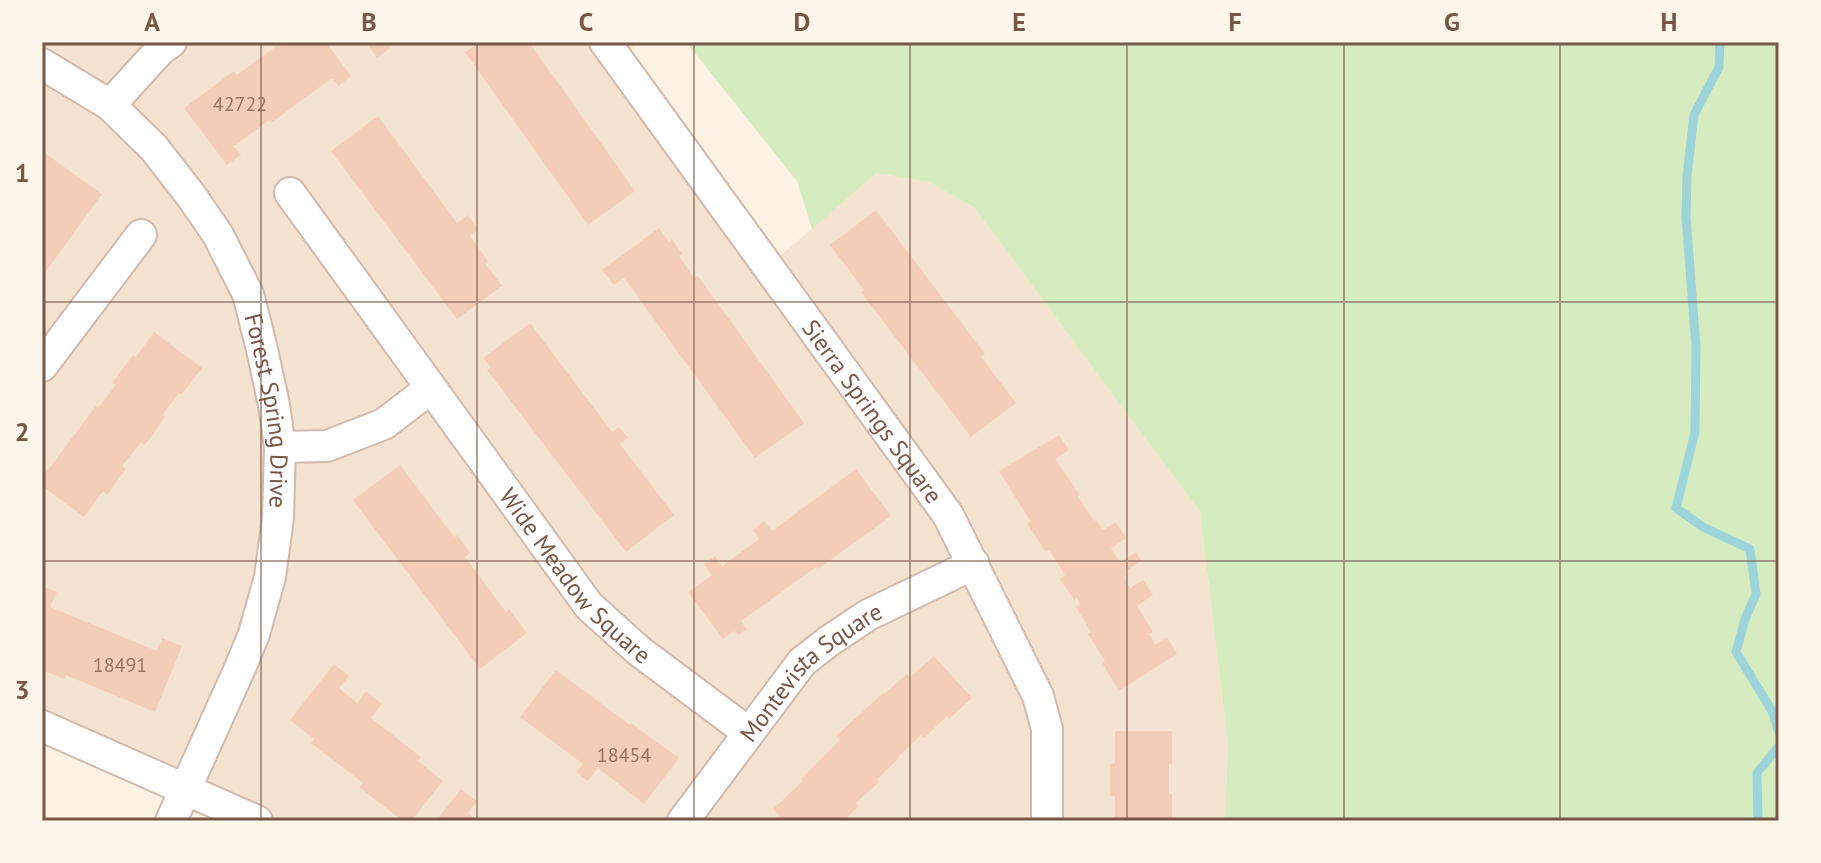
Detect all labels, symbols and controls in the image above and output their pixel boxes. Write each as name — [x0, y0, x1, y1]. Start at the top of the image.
text: A — [144, 5, 160, 38]
text: B — [361, 5, 377, 38]
text: C — [579, 5, 593, 38]
text: D — [794, 5, 810, 38]
text: E — [1012, 5, 1026, 38]
text: F — [1228, 5, 1242, 38]
text: G — [1444, 5, 1460, 38]
text: H — [1661, 5, 1677, 38]
house number: 42722 — [213, 91, 267, 117]
text: 1 — [15, 156, 29, 189]
street label: Forest Spring Drive — [238, 310, 295, 508]
street label: Sierra Springs Square — [796, 313, 950, 509]
text: 2 — [15, 415, 29, 448]
street label: Wide Meadow Square — [493, 482, 657, 670]
street label: Montevista Square — [732, 595, 887, 748]
house number: 18491 — [93, 652, 147, 678]
text: 3 — [15, 673, 29, 706]
house number: 18454 — [597, 742, 651, 768]

